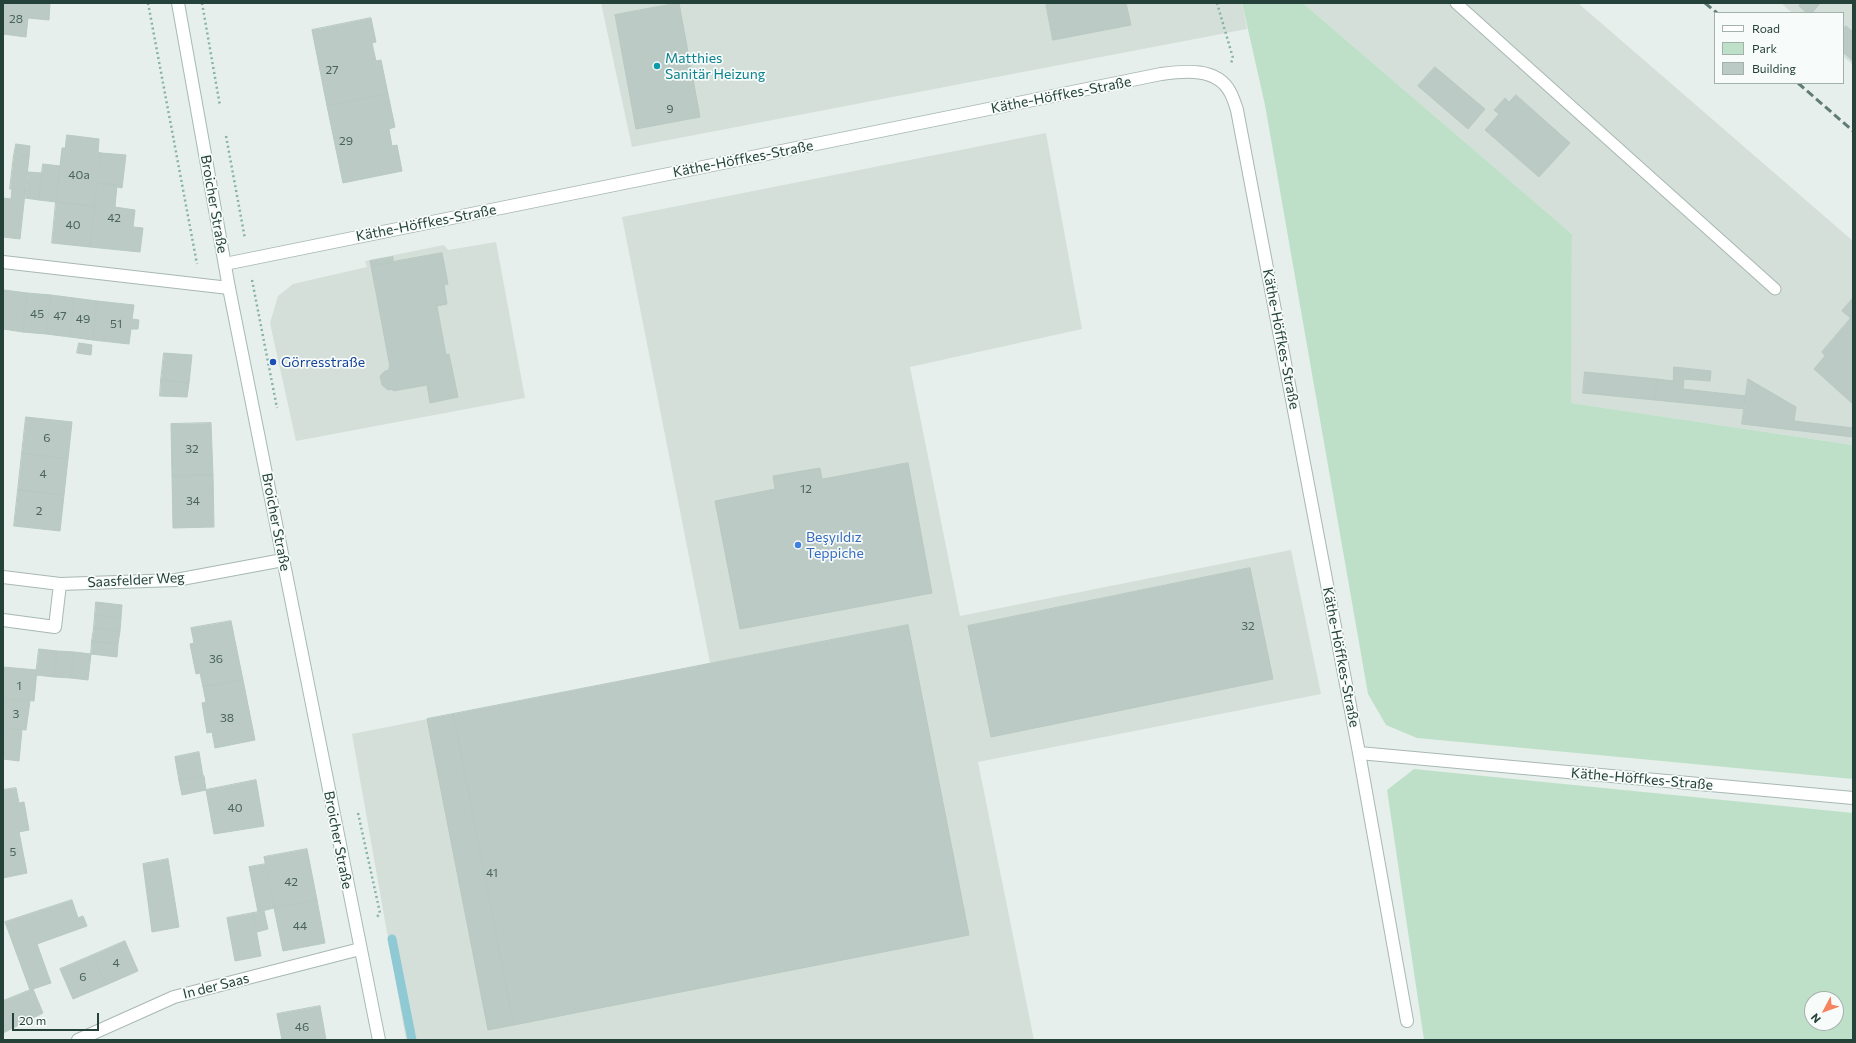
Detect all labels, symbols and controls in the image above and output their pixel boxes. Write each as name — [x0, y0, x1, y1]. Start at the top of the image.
house number: 28 — [9, 12, 23, 26]
legend — [1714, 12, 1844, 84]
text: Road — [1752, 21, 1780, 35]
text: Park — [1752, 41, 1777, 55]
place label: Matthies Sanitär Heizung — [665, 50, 765, 82]
marker: Matthies Sanitär Heizung — [652, 61, 662, 71]
text: Building — [1752, 61, 1796, 75]
house number: 27 — [326, 63, 338, 77]
street label: Käthe-Höffkes-Straße — [989, 73, 1133, 117]
house number: 9 — [666, 102, 674, 116]
house number: 29 — [339, 134, 353, 148]
street label: Käthe-Höffkes-Straße — [671, 137, 815, 181]
street label: Broicher Straße — [197, 154, 231, 254]
house number: 40a — [68, 168, 90, 182]
street label: Käthe-Höffkes-Straße — [354, 201, 498, 245]
house number: 42 — [107, 211, 121, 225]
house number: 40 — [65, 218, 81, 232]
street label: Käthe-Höffkes-Straße — [1259, 267, 1303, 411]
house number: 45 — [30, 307, 44, 321]
house number: 47 — [53, 309, 67, 323]
house number: 49 — [76, 312, 90, 326]
house number: 51 — [110, 317, 122, 331]
place label: Görresstraße — [281, 354, 365, 370]
marker: Görresstraße — [268, 357, 278, 367]
house number: 6 — [43, 431, 51, 445]
house number: 32 — [185, 442, 199, 456]
house number: 4 — [39, 467, 47, 481]
street label: Broicher Straße — [258, 472, 294, 572]
house number: 12 — [800, 482, 812, 496]
house number: 34 — [186, 494, 200, 508]
house number: 2 — [36, 504, 42, 518]
place label: Beşyıldız Teppiche — [806, 529, 864, 562]
marker: Beşyıldız Teppiche — [793, 540, 803, 550]
street label: Saasfelder Weg — [87, 569, 185, 591]
street label: Käthe-Höffkes-Straße — [1319, 585, 1363, 729]
house number: 32 — [1241, 619, 1255, 633]
house number: 36 — [209, 652, 223, 666]
house number: 1 — [16, 679, 22, 693]
house number: 3 — [13, 707, 19, 721]
house number: 38 — [220, 711, 234, 725]
street label: Käthe-Höffkes-Straße — [1570, 764, 1714, 794]
street label: Broicher Straße — [320, 790, 356, 890]
house number: 40 — [227, 801, 243, 815]
house number: 5 — [10, 845, 16, 859]
house number: 41 — [486, 866, 498, 880]
house number: 42 — [284, 875, 298, 889]
house number: 44 — [293, 919, 307, 933]
house number: 4 — [112, 956, 120, 970]
house number: 6 — [79, 970, 87, 984]
street label: In der Saas — [181, 970, 251, 1002]
north arrow — [1804, 991, 1844, 1031]
scale bar — [14, 1005, 101, 1031]
text: N — [1808, 1011, 1823, 1026]
text: 20 m — [19, 1013, 46, 1027]
house number: 46 — [295, 1020, 309, 1034]

